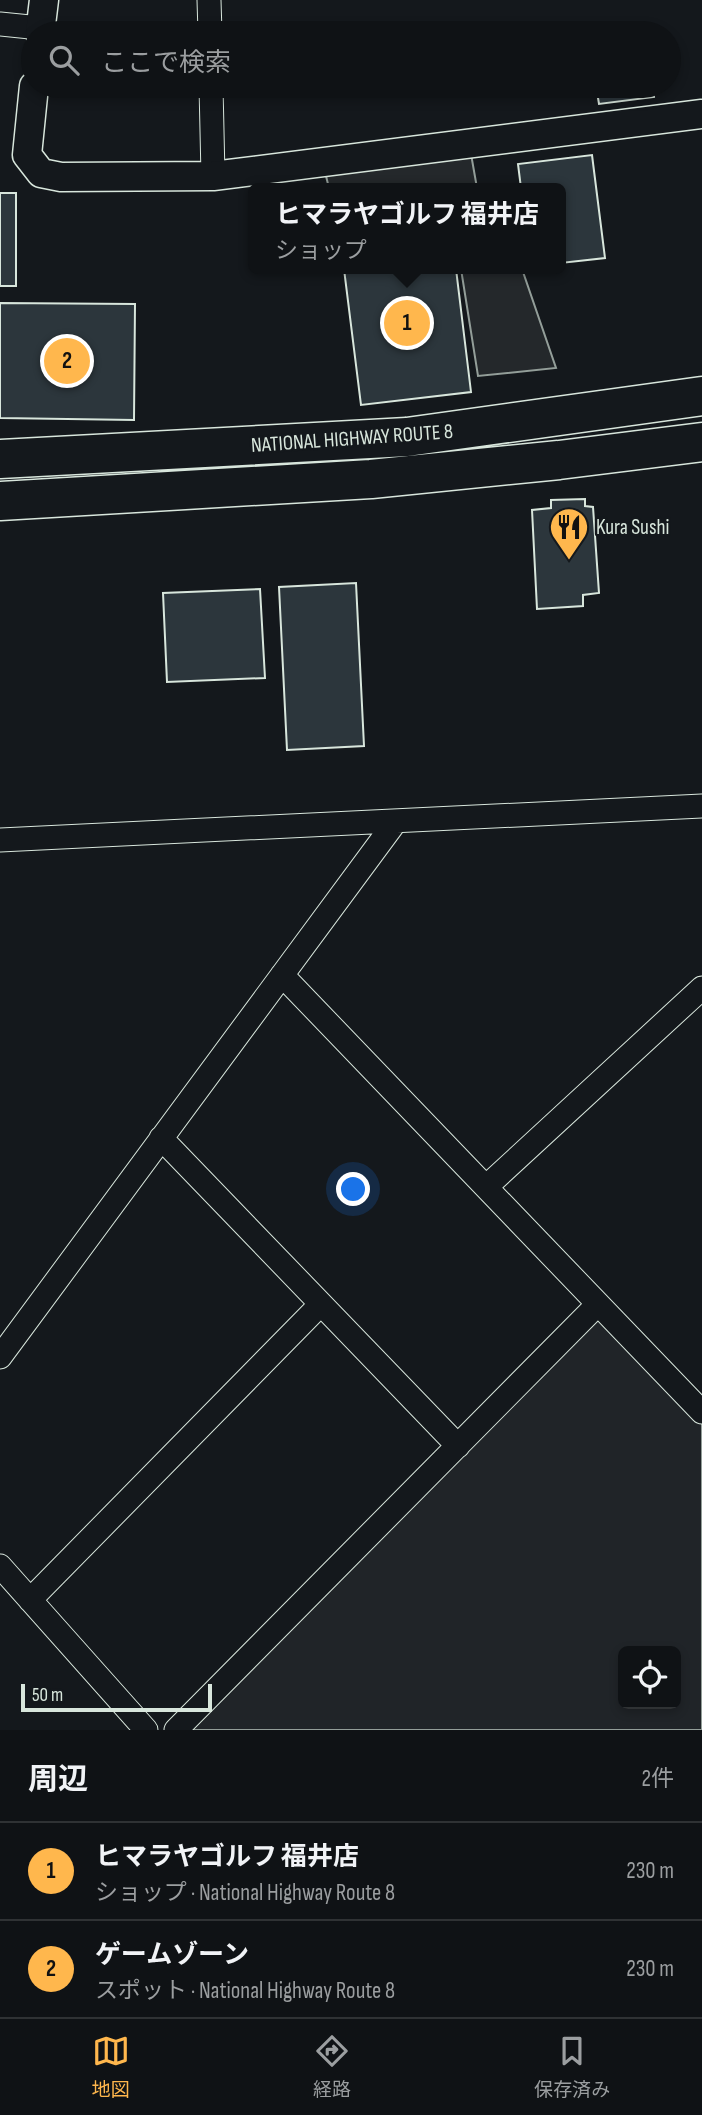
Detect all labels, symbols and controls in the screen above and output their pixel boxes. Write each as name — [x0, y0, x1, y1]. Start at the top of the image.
search box — [21, 21, 681, 98]
icon: search — [45, 41, 83, 79]
text: ここで検索 — [101, 48, 231, 79]
popup — [248, 183, 566, 274]
text: ヒマラヤゴルフ 福井店 — [275, 200, 539, 231]
text: ショップ — [275, 237, 367, 265]
pin: 1 — [384, 297, 430, 349]
pin: 2 — [44, 335, 90, 387]
street label: NATIONAL HIGHWAY ROUTE 8 — [250, 419, 454, 458]
restaurant icon: Kura Sushi — [548, 506, 590, 561]
place label: Kura Sushi — [596, 515, 669, 540]
your location — [336, 1172, 370, 1206]
map controls — [618, 1646, 681, 1709]
button: locate — [618, 1646, 681, 1709]
scale bar — [21, 1681, 212, 1713]
text: 50 m — [32, 1684, 63, 1707]
text: 周辺 — [28, 1762, 88, 1798]
text: 2件 — [642, 1765, 674, 1793]
text: ヒマラヤゴルフ 福井店 — [95, 1842, 359, 1873]
text: 1 — [46, 1857, 56, 1885]
text: 230 m — [626, 1857, 674, 1885]
text: ショップ · National Highway Route 8 — [95, 1879, 395, 1907]
text: ゲームゾーン — [95, 1940, 249, 1971]
text: 2 — [46, 1955, 56, 1983]
text: 230 m — [626, 1955, 674, 1983]
text: スポット · National Highway Route 8 — [95, 1977, 395, 2005]
tab: 地図 — [92, 2032, 130, 2102]
tab: 経路 — [313, 2032, 351, 2102]
tab: 保存済み — [534, 2032, 610, 2102]

